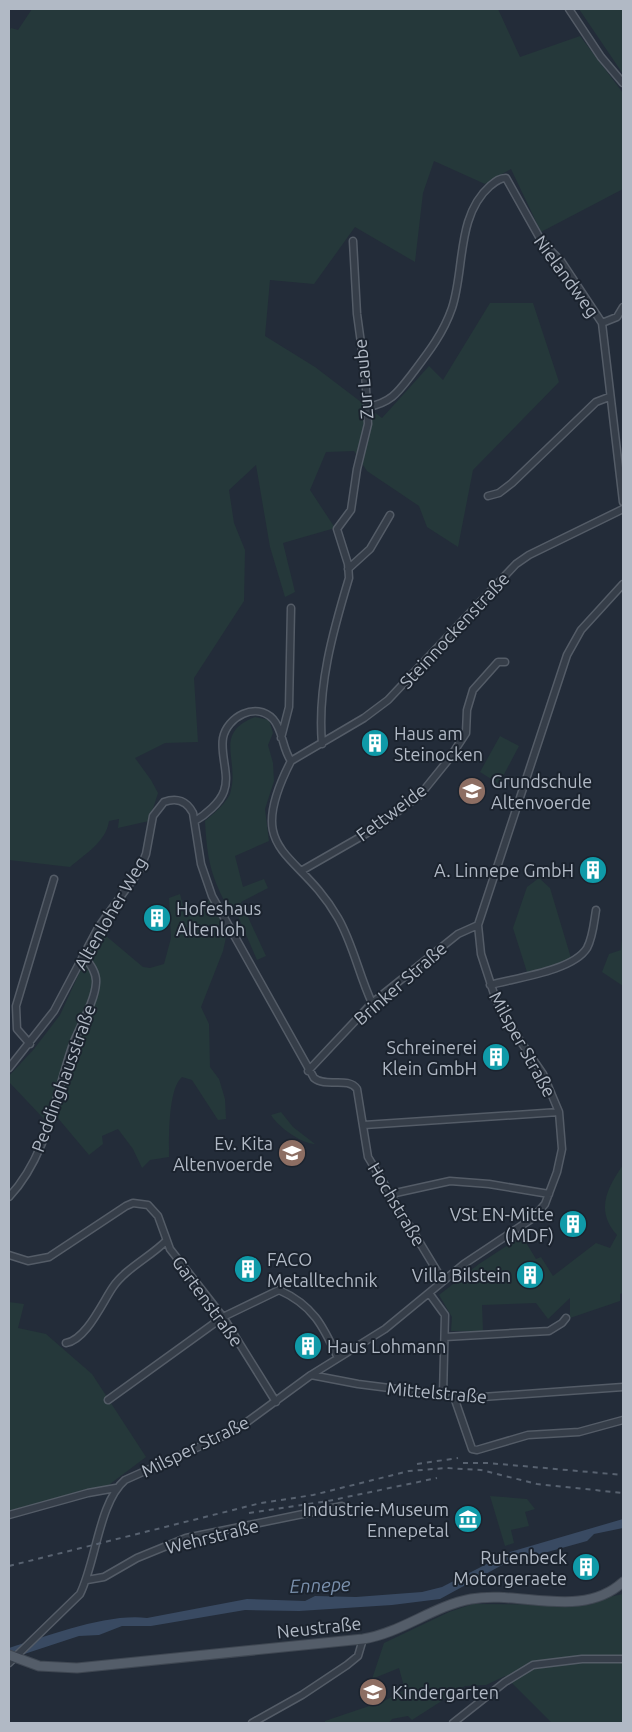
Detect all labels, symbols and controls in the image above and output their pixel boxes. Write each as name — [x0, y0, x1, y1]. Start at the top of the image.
street label: Nielandweg — [531, 231, 603, 321]
street label: Zur Laube — [350, 338, 376, 420]
street label: Steinnockenstraße — [395, 568, 513, 692]
place label: Haus am Steinocken — [394, 723, 483, 764]
building icon: Haus am Steinocken — [360, 728, 390, 758]
place label: Grundschule Altenvoerde — [491, 771, 592, 812]
school or university icon: Grundschule Altenvoerde — [457, 776, 487, 806]
street label: Fettweide — [352, 779, 430, 845]
street label: Altenloher Weg — [70, 853, 150, 973]
building icon: A. Linnepe GmbH — [578, 855, 608, 885]
place label: A. Linnepe GmbH — [434, 860, 574, 880]
place label: Hofeshaus Altenloh — [176, 898, 261, 939]
building icon: Hofeshaus Altenloh — [142, 903, 172, 933]
street label: Brinker Straße — [350, 937, 450, 1029]
street label: Milsper Straße — [486, 988, 560, 1100]
street label: Peddinghausstraße — [27, 1001, 99, 1155]
place label: Schreinerei Klein GmbH — [382, 1037, 477, 1078]
building icon: Schreinerei Klein GmbH — [481, 1042, 511, 1072]
place label: Ev. Kita Altenvoerde — [173, 1133, 273, 1174]
school or university icon: Ev. Kita Altenvoerde — [277, 1138, 307, 1168]
street label: Hochstraße — [364, 1159, 430, 1249]
place label: VSt EN-Mitte (MDF) — [450, 1204, 554, 1246]
building icon: VSt EN-Mitte (MDF) — [558, 1209, 588, 1239]
place label: FACO Metalltechnik — [267, 1249, 378, 1290]
street label: Gartenstraße — [168, 1252, 248, 1350]
building icon: FACO Metalltechnik — [233, 1254, 263, 1284]
building icon: Villa Bilstein — [515, 1260, 545, 1290]
place label: Villa Bilstein — [412, 1265, 511, 1285]
building icon: Haus Lohmann — [293, 1331, 323, 1361]
place label: Haus Lohmann — [327, 1336, 446, 1356]
street label: Mittelstraße — [386, 1378, 488, 1406]
street label: Milsper Straße — [138, 1411, 252, 1481]
place label: Industrie-Museum Ennepetal — [303, 1499, 449, 1540]
museum icon: Industrie-Museum Ennepetal — [453, 1504, 483, 1534]
street label: Wehrstraße — [163, 1515, 261, 1557]
place label: Rutenbeck Motorgeraete — [453, 1547, 567, 1588]
building icon: Rutenbeck Motorgeraete — [571, 1552, 601, 1582]
water label: Ennepe — [289, 1573, 351, 1597]
street label: Neustraße — [276, 1613, 362, 1641]
school or university icon: Kindergarten — [358, 1677, 388, 1707]
place label: Kindergarten — [392, 1682, 499, 1702]

